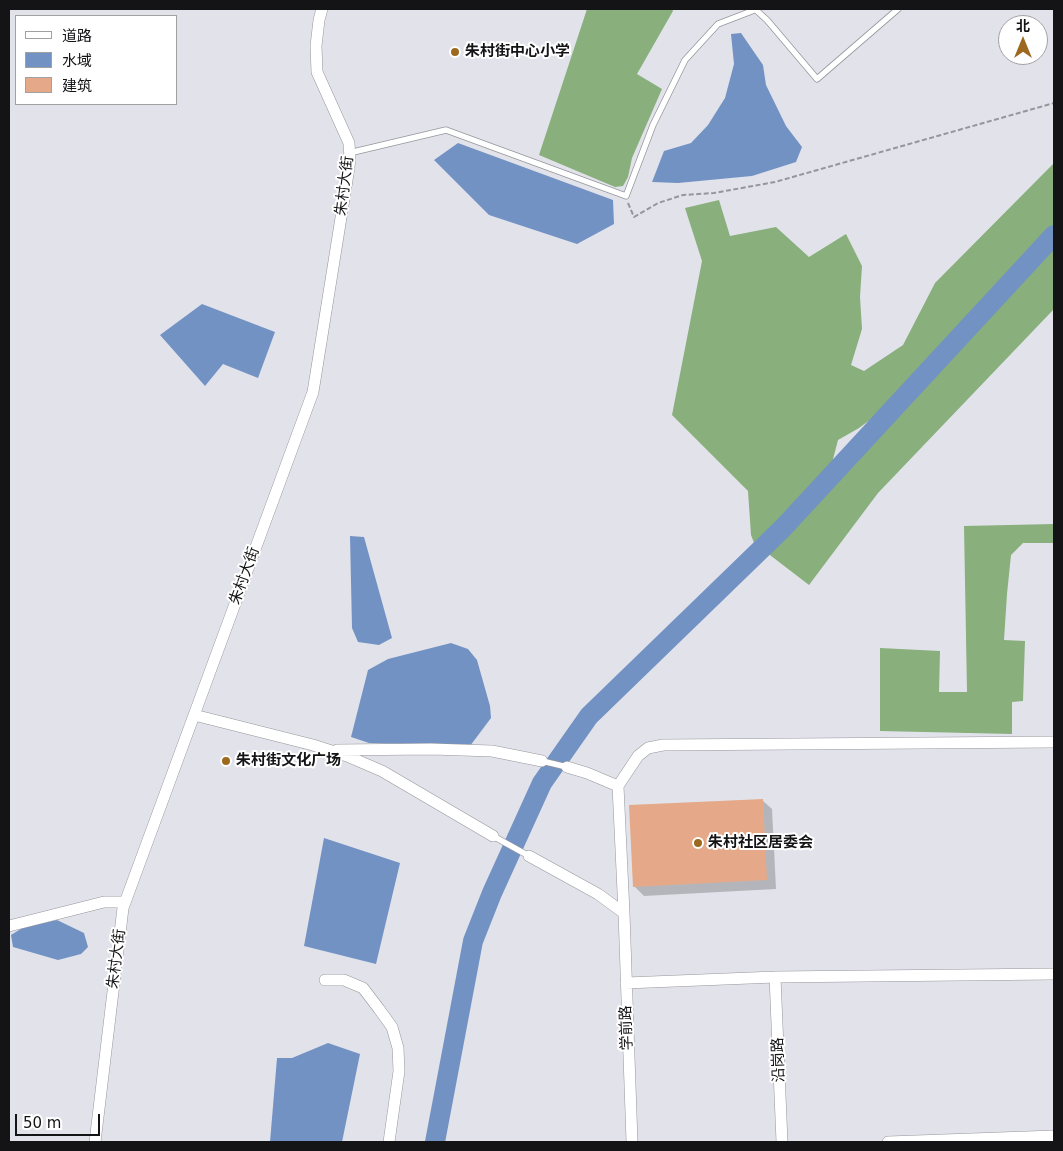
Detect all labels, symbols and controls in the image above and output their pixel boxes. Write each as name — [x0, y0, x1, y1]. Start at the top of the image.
legend — [15, 15, 178, 105]
north arrow — [998, 15, 1048, 65]
text: 北 — [1016, 18, 1030, 34]
text: 道路 — [62, 27, 92, 45]
place label: 朱村街中心小学 — [465, 43, 570, 61]
marker: 朱村街中心小学 — [449, 46, 461, 58]
text: 水域 — [62, 52, 92, 70]
text: 建筑 — [62, 77, 92, 95]
street label: 朱村大街 — [332, 155, 358, 217]
street label: 朱村大街 — [226, 545, 264, 607]
place label: 朱村街文化广场 — [236, 752, 341, 770]
marker: 朱村街文化广场 — [220, 755, 232, 767]
place label: 朱村社区居委会 — [708, 834, 813, 852]
marker: 朱村社区居委会 — [692, 837, 704, 849]
street label: 朱村大街 — [104, 928, 130, 990]
street label: 学前路 — [617, 1005, 637, 1051]
street label: 沿岗路 — [769, 1037, 789, 1083]
scale bar — [18, 1104, 102, 1136]
text: 50 m — [23, 1114, 61, 1132]

